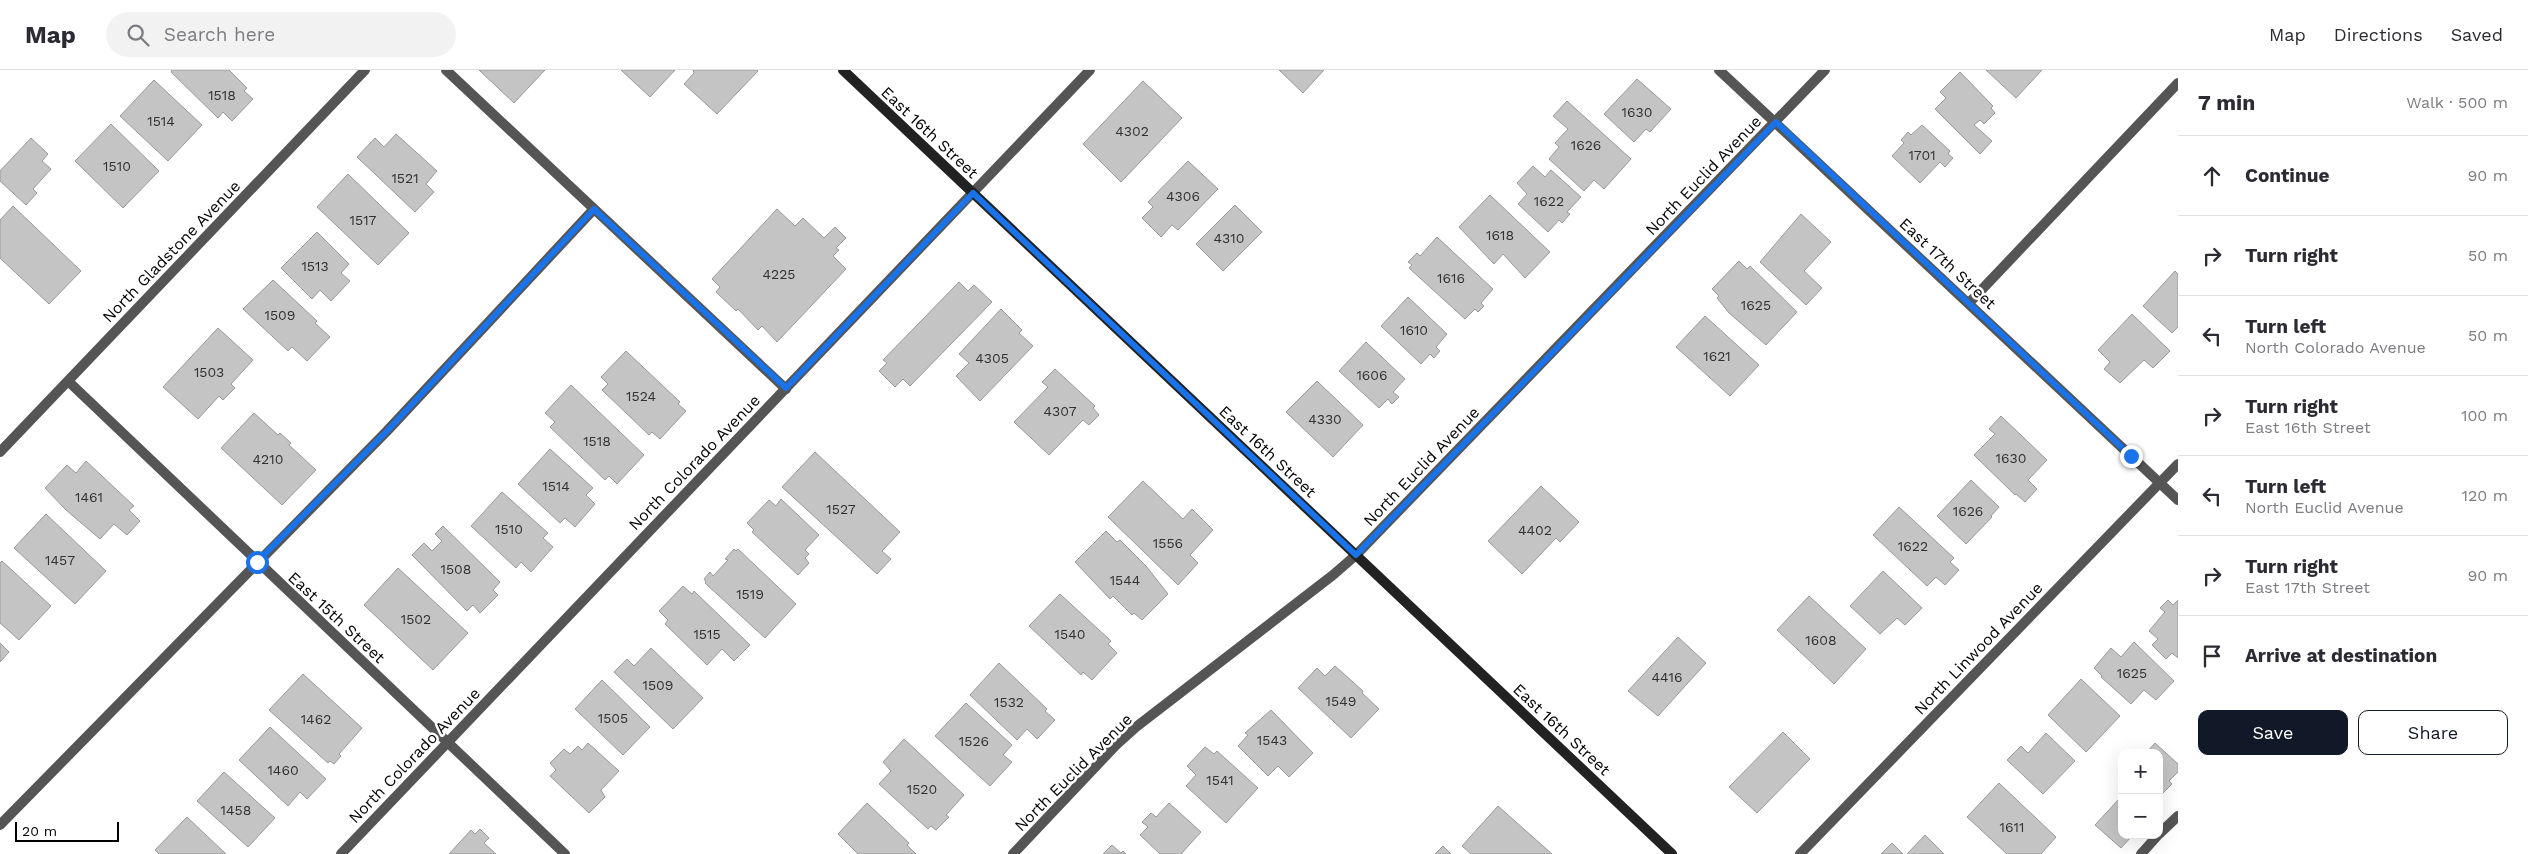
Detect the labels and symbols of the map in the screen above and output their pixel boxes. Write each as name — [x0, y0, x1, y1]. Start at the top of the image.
street label: East 16th Street — [877, 83, 982, 182]
house number: 1518 — [208, 87, 236, 103]
house number: 1630 — [1622, 104, 1652, 120]
street label: North Euclid Avenue — [1641, 112, 1765, 239]
house number: 1514 — [147, 113, 175, 129]
house number: 4302 — [1115, 123, 1149, 139]
house number: 1626 — [1571, 137, 1601, 153]
house number: 1701 — [1908, 147, 1936, 163]
house number: 1510 — [103, 158, 131, 174]
house number: 1521 — [391, 170, 419, 186]
street label: North Gladstone Avenue — [98, 176, 244, 326]
house number: 4306 — [1166, 188, 1200, 204]
house number: 1622 — [1534, 193, 1564, 209]
house number: 1517 — [350, 212, 377, 228]
street label: East 17th Street — [1895, 214, 2000, 313]
house number: 1618 — [1486, 227, 1514, 243]
house number: 4310 — [1214, 230, 1244, 246]
house number: 1513 — [301, 258, 329, 274]
house number: 4225 — [762, 266, 796, 282]
house number: 1616 — [1437, 270, 1465, 286]
house number: 1625 — [1741, 297, 1771, 313]
house number: 1509 — [265, 307, 295, 323]
house number: 1610 — [1400, 322, 1428, 338]
house number: 1621 — [1703, 348, 1731, 364]
house number: 4305 — [975, 350, 1009, 366]
house number: 1503 — [194, 364, 224, 380]
house number: 1606 — [1356, 367, 1388, 383]
house number: 1524 — [626, 388, 656, 404]
street label: North Colorado Avenue — [625, 391, 764, 534]
street label: East 16th Street — [1215, 402, 1320, 501]
house number: 4307 — [1044, 403, 1077, 419]
street label: North Euclid Avenue — [1359, 403, 1483, 530]
house number: 4330 — [1308, 411, 1342, 427]
house number: 1518 — [583, 433, 611, 449]
route end — [2120, 445, 2143, 468]
house number: 1630 — [1996, 450, 2026, 466]
house number: 4210 — [253, 451, 283, 467]
house number: 1514 — [542, 478, 570, 494]
house number: 1461 — [75, 489, 103, 505]
house number: 1527 — [826, 501, 856, 517]
house number: 1626 — [1953, 503, 1983, 519]
house number: 1510 — [495, 521, 523, 537]
house number: 4402 — [1518, 522, 1552, 538]
house number: 1556 — [1153, 535, 1183, 551]
house number: 1622 — [1898, 538, 1928, 554]
route start — [246, 551, 269, 574]
house number: 1457 — [45, 552, 75, 568]
house number: 1508 — [441, 561, 471, 577]
street label: East 15th Street — [284, 568, 389, 667]
house number: 1544 — [1110, 572, 1140, 588]
street label: North Linwood Avenue — [1910, 578, 2047, 719]
house number: 1519 — [736, 586, 764, 602]
house number: 1502 — [401, 611, 431, 627]
house number: 1515 — [693, 626, 721, 642]
house number: 1540 — [1055, 626, 1085, 642]
house number: 1608 — [1805, 632, 1837, 648]
house number: 1625 — [2117, 665, 2147, 681]
house number: 4416 — [1652, 669, 1682, 685]
house number: 1509 — [643, 677, 673, 693]
street label: East 16th Street — [1509, 680, 1614, 779]
street label: North Colorado Avenue — [345, 684, 484, 827]
house number: 1549 — [1326, 693, 1356, 709]
house number: 1532 — [994, 694, 1024, 710]
house number: 1505 — [598, 710, 628, 726]
street label: North Euclid Avenue — [1011, 710, 1136, 835]
house number: 1462 — [301, 711, 331, 727]
house number: 1543 — [1257, 732, 1287, 748]
house number: 1526 — [959, 733, 989, 749]
house number: 1460 — [267, 762, 299, 778]
house number: 1541 — [1206, 772, 1234, 788]
house number: 1520 — [907, 781, 937, 797]
house number: 1458 — [221, 802, 251, 818]
scale bar — [15, 819, 119, 842]
house number: 1611 — [2000, 819, 2024, 835]

